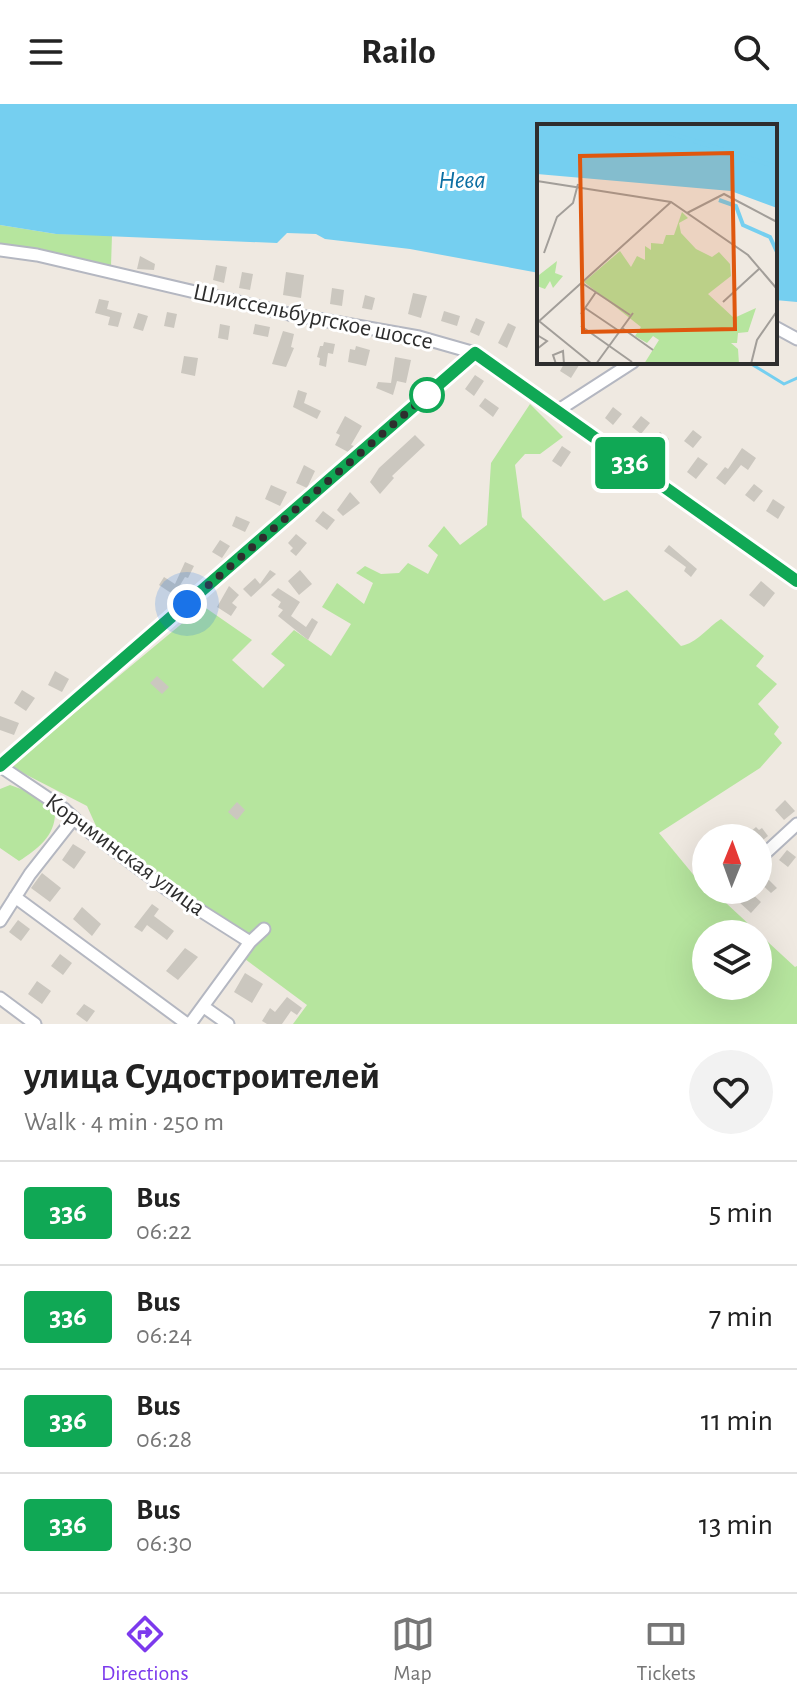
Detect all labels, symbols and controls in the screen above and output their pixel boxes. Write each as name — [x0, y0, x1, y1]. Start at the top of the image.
icon: menu — [24, 30, 68, 74]
icon: search — [729, 30, 773, 74]
text: Railo — [361, 34, 436, 70]
inset map — [537, 124, 777, 364]
water label: Нева — [438, 167, 486, 193]
street label: Шлиссельбургское шоссе — [191, 280, 435, 354]
unlabelled marker — [410, 378, 444, 412]
line badge: 336 — [584, 437, 676, 489]
text: 336 — [611, 449, 649, 477]
your location — [167, 584, 207, 624]
street label: Корчминская улица — [41, 789, 209, 921]
north arrow — [692, 824, 772, 904]
map controls — [692, 824, 772, 1000]
button: layers — [692, 920, 772, 1000]
button: heart — [689, 1050, 773, 1134]
text: улица Судостроителей — [24, 1058, 380, 1096]
text: Walk · 4 min · 250 m — [24, 1109, 224, 1135]
text: Bus — [136, 1183, 181, 1213]
text: 5 min — [709, 1198, 773, 1228]
text: 336 — [49, 1199, 87, 1227]
text: 06:22 — [136, 1218, 192, 1244]
text: Bus — [136, 1287, 181, 1317]
text: 7 min — [709, 1302, 773, 1332]
text: 336 — [49, 1303, 87, 1331]
text: 06:24 — [136, 1322, 192, 1348]
text: Bus — [136, 1391, 181, 1421]
text: 11 min — [701, 1406, 773, 1436]
text: 336 — [49, 1407, 87, 1435]
text: 06:28 — [136, 1426, 192, 1452]
text: Bus — [136, 1495, 181, 1525]
text: 13 min — [699, 1510, 773, 1540]
text: 336 — [49, 1511, 87, 1539]
text: 06:30 — [136, 1530, 192, 1556]
tab: Directions — [101, 1612, 189, 1686]
tab: Map — [391, 1612, 435, 1686]
tab: Tickets — [636, 1612, 696, 1686]

